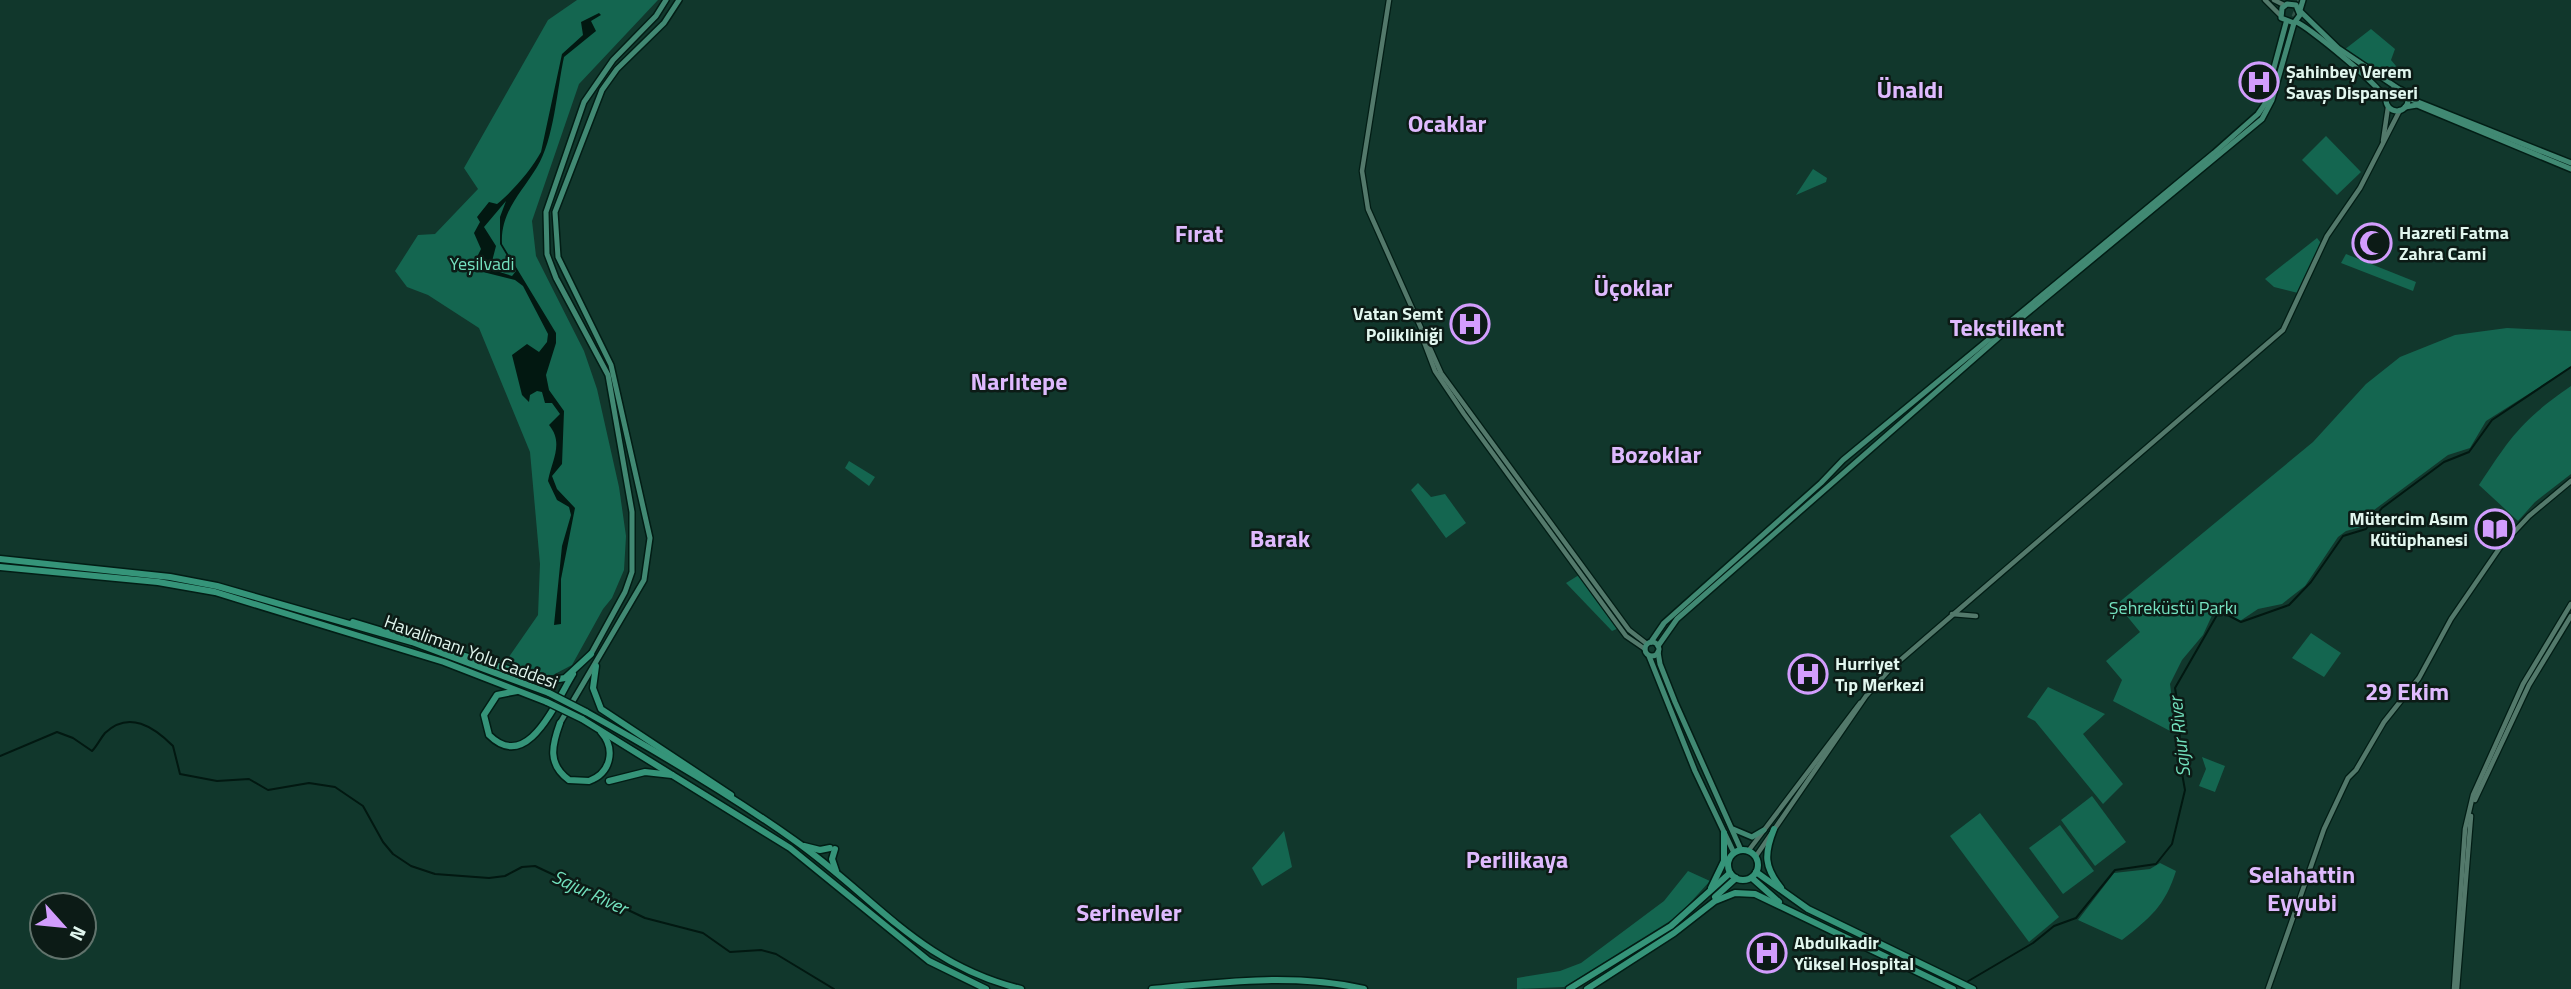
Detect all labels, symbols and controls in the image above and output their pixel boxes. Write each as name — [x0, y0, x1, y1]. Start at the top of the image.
place label: Şahinbey Verem Savaş Dispanseri — [2286, 58, 2418, 106]
hospital icon: Şahinbey Verem Savaş Dispanseri — [2238, 61, 2280, 103]
district label: Ünaldı — [1877, 71, 1943, 107]
district label: Ocaklar — [1408, 105, 1486, 141]
district label: Fırat — [1175, 215, 1223, 251]
place label: Hazreti Fatma Zahra Cami — [2399, 219, 2509, 267]
mosque icon: Hazreti Fatma Zahra Cami — [2351, 222, 2393, 264]
park label: Yeşilvadi — [450, 250, 514, 277]
district label: Üçoklar — [1594, 269, 1673, 305]
place label: Vatan Semt Polikliniği — [1353, 300, 1443, 348]
hospital icon: Vatan Semt Polikliniği — [1449, 303, 1491, 345]
district label: Tekstilkent — [1950, 309, 2065, 345]
district label: Narlıtepe — [971, 363, 1067, 399]
district label: Bozoklar — [1610, 436, 1702, 472]
place label: Mütercim Asım Kütüphanesi — [2349, 505, 2468, 553]
library icon: Mütercim Asım Kütüphanesi — [2474, 508, 2516, 550]
district label: Barak — [1250, 520, 1311, 556]
park label: Şehreküstü Parkı — [2109, 594, 2237, 621]
street label: Havalimanı Yolu Caddesi — [380, 608, 562, 696]
place label: Hurriyet Tıp Merkezi — [1835, 650, 1924, 698]
hospital icon: Hurriyet Tıp Merkezi — [1787, 653, 1829, 695]
district label: 29 Ekim — [2365, 673, 2449, 709]
water label: Sajur River — [2160, 694, 2197, 779]
district label: Perilikaya — [1466, 841, 1568, 877]
district label: Selahattin Eyyubi — [2249, 856, 2355, 920]
water label: Sajur River — [548, 861, 635, 923]
north arrow — [28, 891, 98, 961]
district label: Serinevler — [1076, 894, 1182, 930]
text: N — [63, 921, 95, 946]
place label: Abdulkadir Yüksel Hospital — [1794, 929, 1914, 977]
hospital icon: Abdulkadir Yüksel Hospital — [1746, 932, 1788, 974]

